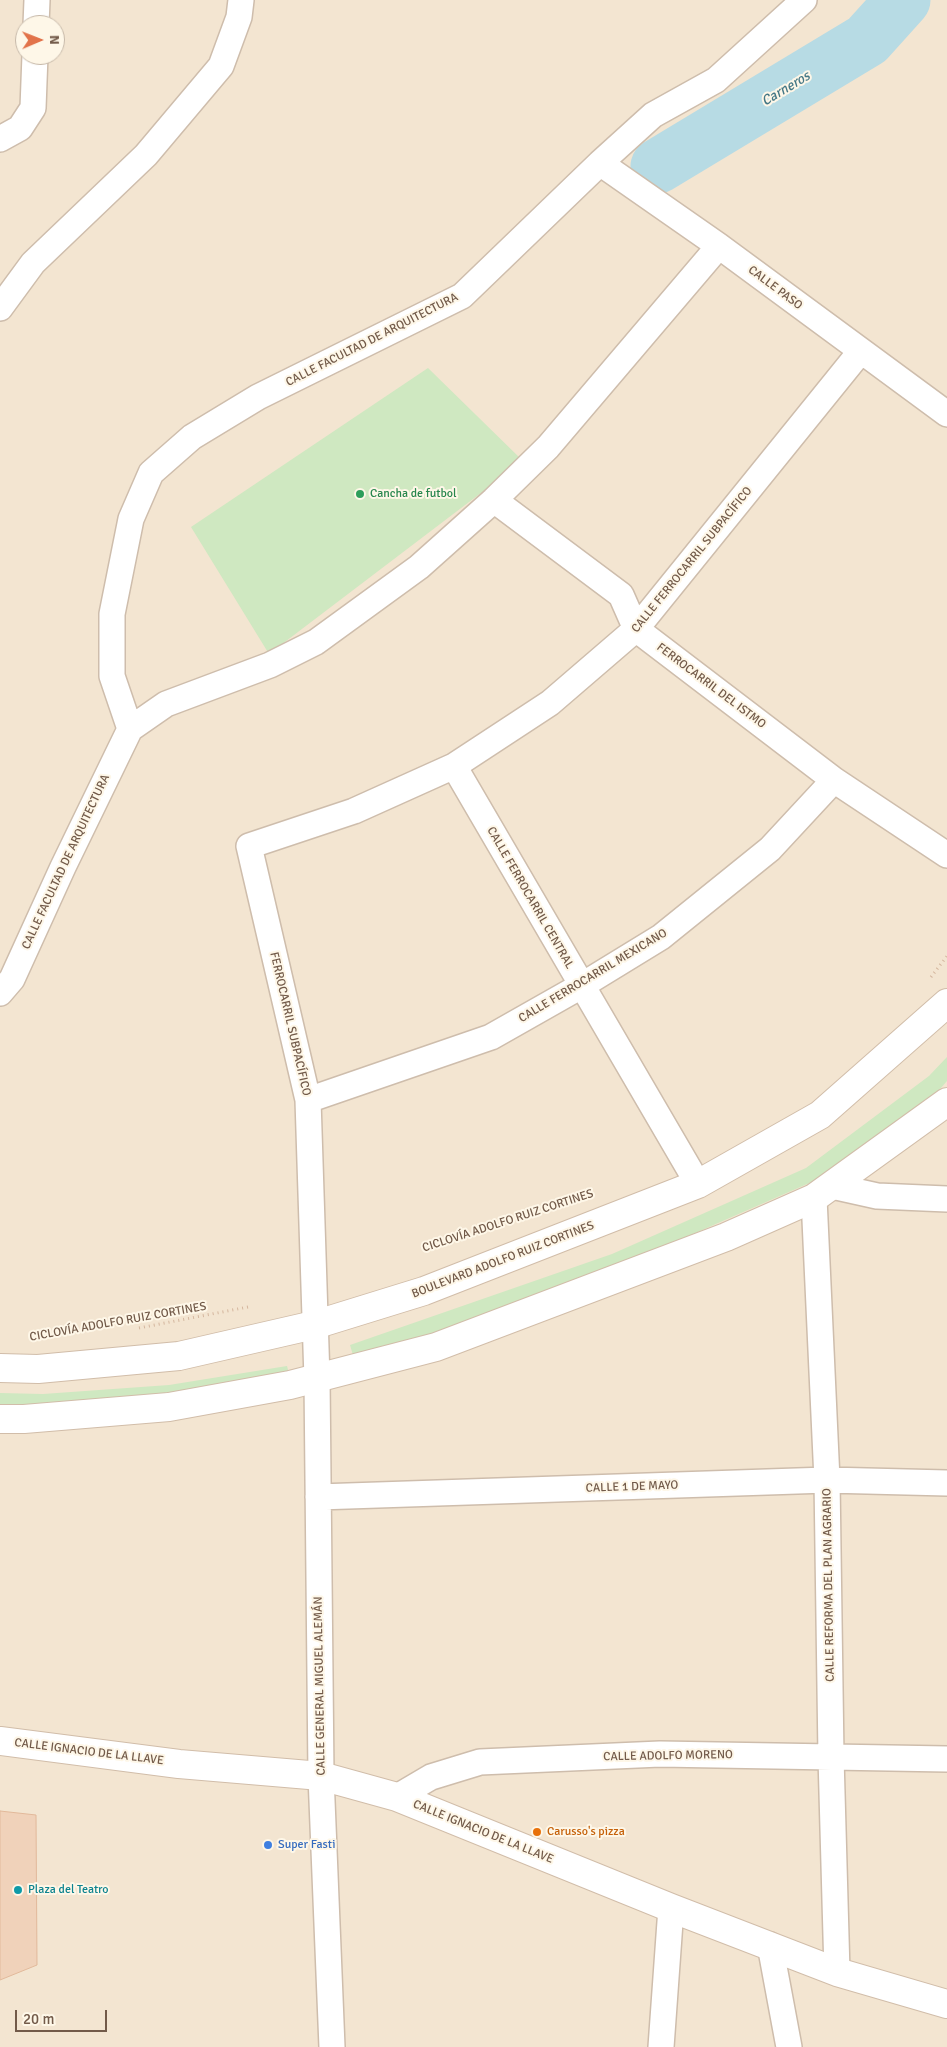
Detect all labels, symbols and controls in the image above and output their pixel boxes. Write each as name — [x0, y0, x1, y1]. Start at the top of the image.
north arrow — [15, 15, 65, 65]
text: N — [46, 35, 63, 45]
water label: Carneros — [759, 68, 813, 110]
street label: CALLE PASO — [745, 263, 805, 313]
street label: CALLE FACULTAD DE ARQUITECTURA — [283, 290, 461, 390]
street label: CALLE FERROCARRIL SUBPACÍFICO — [629, 484, 755, 636]
place label: Cancha de futbol — [370, 487, 457, 501]
marker: Cancha de futbol — [354, 488, 366, 500]
street label: FERROCARRIL DEL ISTMO — [654, 640, 768, 732]
street label: CALLE FACULTAD DE ARQUITECTURA — [19, 772, 113, 952]
street label: CALLE FERROCARRIL CENTRAL — [483, 824, 577, 972]
street label: CALLE FERROCARRIL MEXICANO — [516, 926, 670, 1026]
street label: FERROCARRIL SUBPACÍFICO — [266, 951, 314, 1097]
street label: CICLOVÍA ADOLFO RUIZ CORTINES — [421, 1186, 595, 1256]
street label: BOULEVARD ADOLFO RUIZ CORTINES — [410, 1218, 596, 1302]
street label: CICLOVÍA ADOLFO RUIZ CORTINES — [29, 1299, 207, 1345]
street label: CALLE 1 DE MAYO — [585, 1478, 679, 1496]
street label: CALLE REFORMA DEL PLAN AGRARIO — [820, 1488, 838, 1682]
street label: CALLE GENERAL MIGUEL ALEMÁN — [311, 1596, 329, 1776]
street label: CALLE IGNACIO DE LA LLAVE — [14, 1736, 164, 1768]
street label: CALLE ADOLFO MORENO — [603, 1748, 733, 1764]
street label: CALLE IGNACIO DE LA LLAVE — [411, 1797, 555, 1867]
place label: Carusso's pizza — [547, 1825, 625, 1839]
marker: Carusso's pizza — [531, 1826, 543, 1838]
place label: Super Fasti — [278, 1838, 335, 1852]
marker: Super Fasti — [262, 1839, 274, 1851]
place label: Plaza del Teatro — [28, 1883, 109, 1897]
marker: Plaza del Teatro — [12, 1884, 24, 1896]
scale bar — [18, 2000, 110, 2032]
text: 20 m — [23, 2010, 54, 2028]

